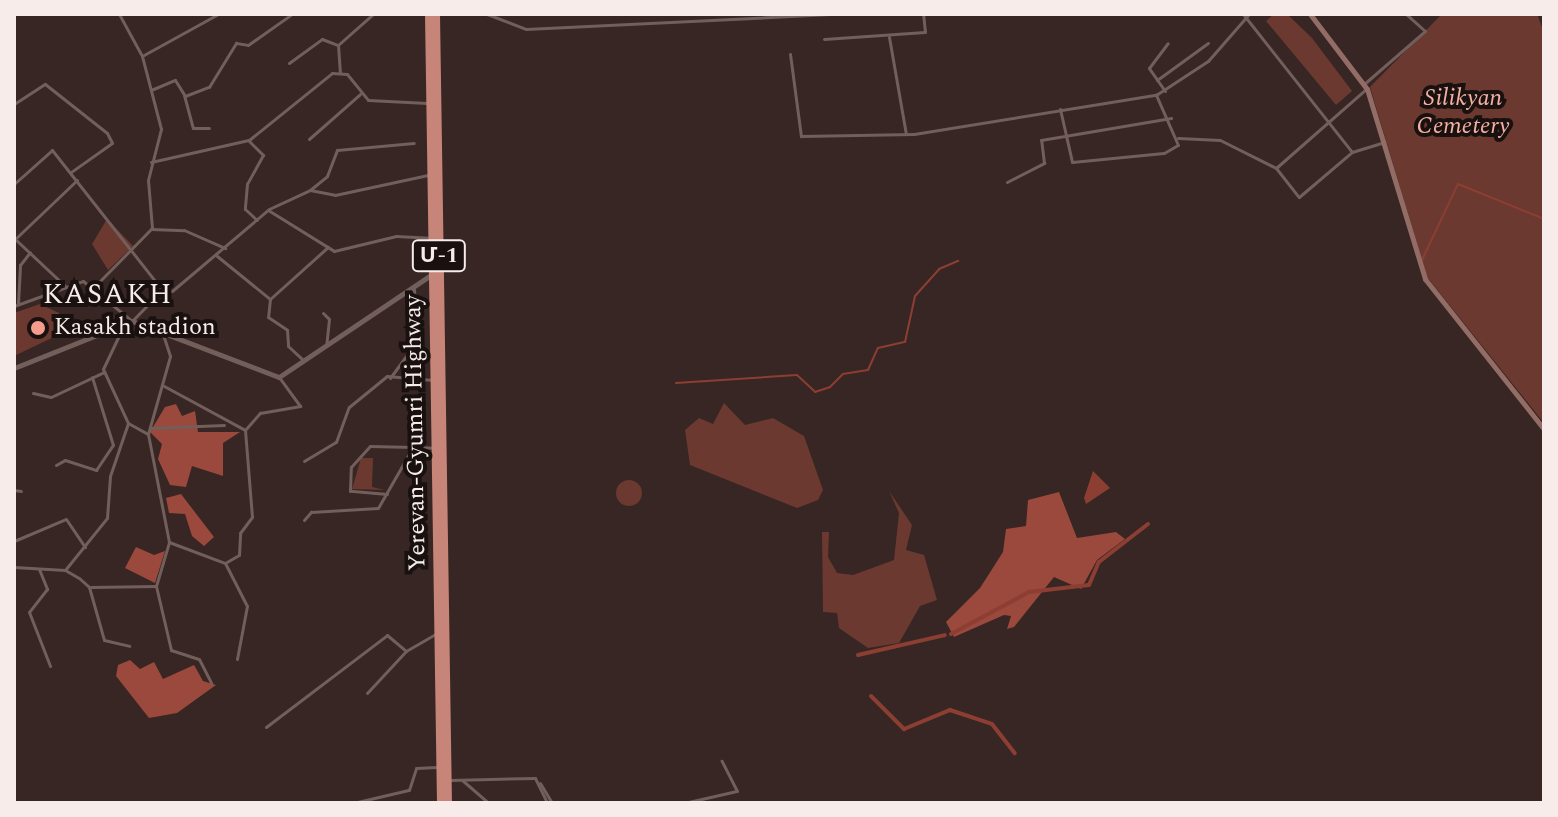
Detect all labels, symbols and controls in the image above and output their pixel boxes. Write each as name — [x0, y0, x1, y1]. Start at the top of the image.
park label: Silikyan Cemetery — [1417, 85, 1509, 141]
road number: Մ-1 — [411, 238, 467, 274]
district label: KASAKH — [43, 278, 173, 312]
street label: Yerevan-Gyumri Highway — [399, 295, 433, 571]
place label: Kasakh stadion — [54, 314, 216, 342]
marker: Kasakh stadion — [29, 319, 47, 337]

